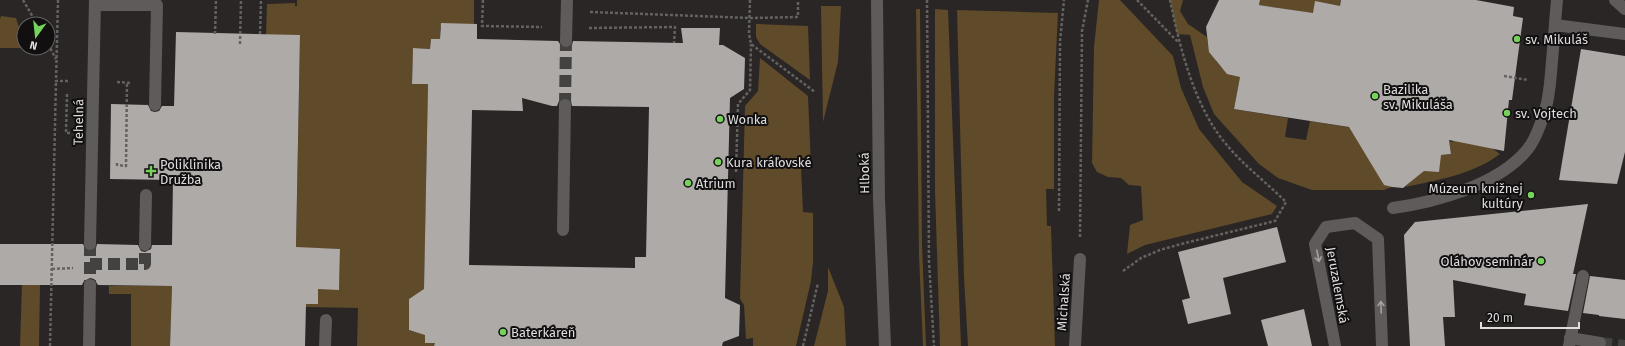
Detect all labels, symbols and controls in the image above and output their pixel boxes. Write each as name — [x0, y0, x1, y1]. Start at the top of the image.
north arrow — [16, 16, 56, 56]
place label: sv. Mikuláš — [1525, 32, 1588, 47]
marker: sv. Mikuláš — [1512, 34, 1522, 44]
text: N — [28, 38, 39, 52]
place label: Bazilika sv. Mikuláša — [1383, 82, 1453, 112]
marker: Bazilika sv. Mikuláša — [1370, 91, 1380, 101]
street label: Tehelná — [71, 99, 86, 145]
place label: sv. Vojtech — [1515, 106, 1577, 121]
marker: sv. Vojtech — [1502, 108, 1512, 118]
place label: Wonka — [728, 112, 767, 127]
marker: Wonka — [715, 114, 725, 124]
street label: Hlboká — [857, 152, 872, 194]
place label: Kura kráľovské — [726, 155, 811, 170]
place label: Poliklinika Družba — [160, 157, 221, 187]
marker: Kura kráľovské — [713, 157, 723, 167]
marker: Poliklinika Družba — [145, 165, 157, 177]
place label: Atrium — [696, 176, 736, 191]
marker: Atrium — [683, 178, 693, 188]
place label: Múzeum knižnej kultúry — [1429, 181, 1524, 211]
marker: Múzeum knižnej kultúry — [1526, 190, 1536, 200]
street label: Jeruzalemská — [1323, 246, 1352, 325]
one-way arrow — [1314, 250, 1322, 263]
place label: Oláhov seminár — [1441, 254, 1533, 269]
marker: Oláhov seminár — [1536, 256, 1546, 266]
street label: Michalská — [1054, 273, 1073, 331]
one-way arrow — [1377, 301, 1385, 314]
scale bar — [1481, 304, 1579, 330]
text: 20 m — [1487, 311, 1513, 325]
place label: Baterkáreň — [511, 325, 575, 340]
marker: Baterkáreň — [498, 327, 508, 337]

